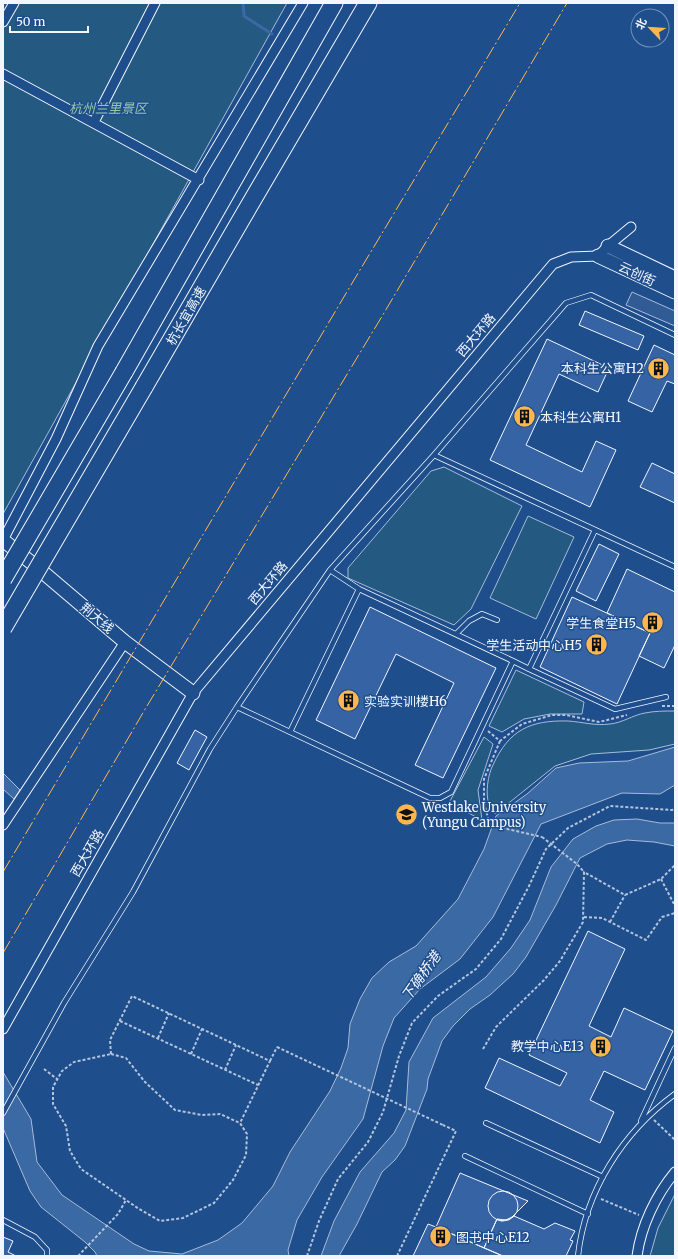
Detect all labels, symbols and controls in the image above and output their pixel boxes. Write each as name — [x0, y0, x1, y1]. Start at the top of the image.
scale bar — [10, 8, 88, 34]
north arrow — [630, 8, 670, 48]
text: 50 m — [16, 14, 45, 29]
text: 北 — [632, 16, 650, 32]
park label: 杭州兰里景区 — [69, 100, 149, 117]
street label: 云创街 — [616, 258, 658, 290]
street label: 杭长宜高速 — [162, 284, 210, 348]
street label: 西大环路 — [453, 310, 499, 360]
building icon: 本科生公寓H2 — [646, 355, 672, 381]
place label: 本科生公寓H2 — [561, 360, 644, 377]
building icon: 本科生公寓H1 — [512, 404, 538, 430]
place label: 本科生公寓H1 — [540, 409, 621, 426]
street label: 西大环路 — [245, 558, 291, 608]
street label: 荆大线 — [77, 599, 117, 637]
building icon: 学生食堂H5 — [639, 610, 665, 636]
place label: 学生食堂H5 — [566, 615, 636, 632]
building icon: 学生活动中心H5 — [584, 632, 610, 658]
place label: 学生活动中心H5 — [486, 637, 582, 654]
building icon: 实验实训楼H6 — [336, 688, 362, 714]
place label: 实验实训楼H6 — [364, 693, 447, 710]
place label: Westlake University (Yungu Campus) — [421, 799, 547, 831]
school or university icon: Westlake University (Yungu Campus) — [394, 801, 420, 827]
street label: 西大环路 — [67, 826, 107, 880]
water label: 下确桥港 — [398, 946, 446, 1004]
building icon: 教学中心E13 — [587, 1033, 613, 1059]
place label: 教学中心E13 — [511, 1038, 584, 1055]
building icon: 图书中心E12 — [428, 1224, 454, 1250]
place label: 图书中心E12 — [456, 1229, 530, 1246]

